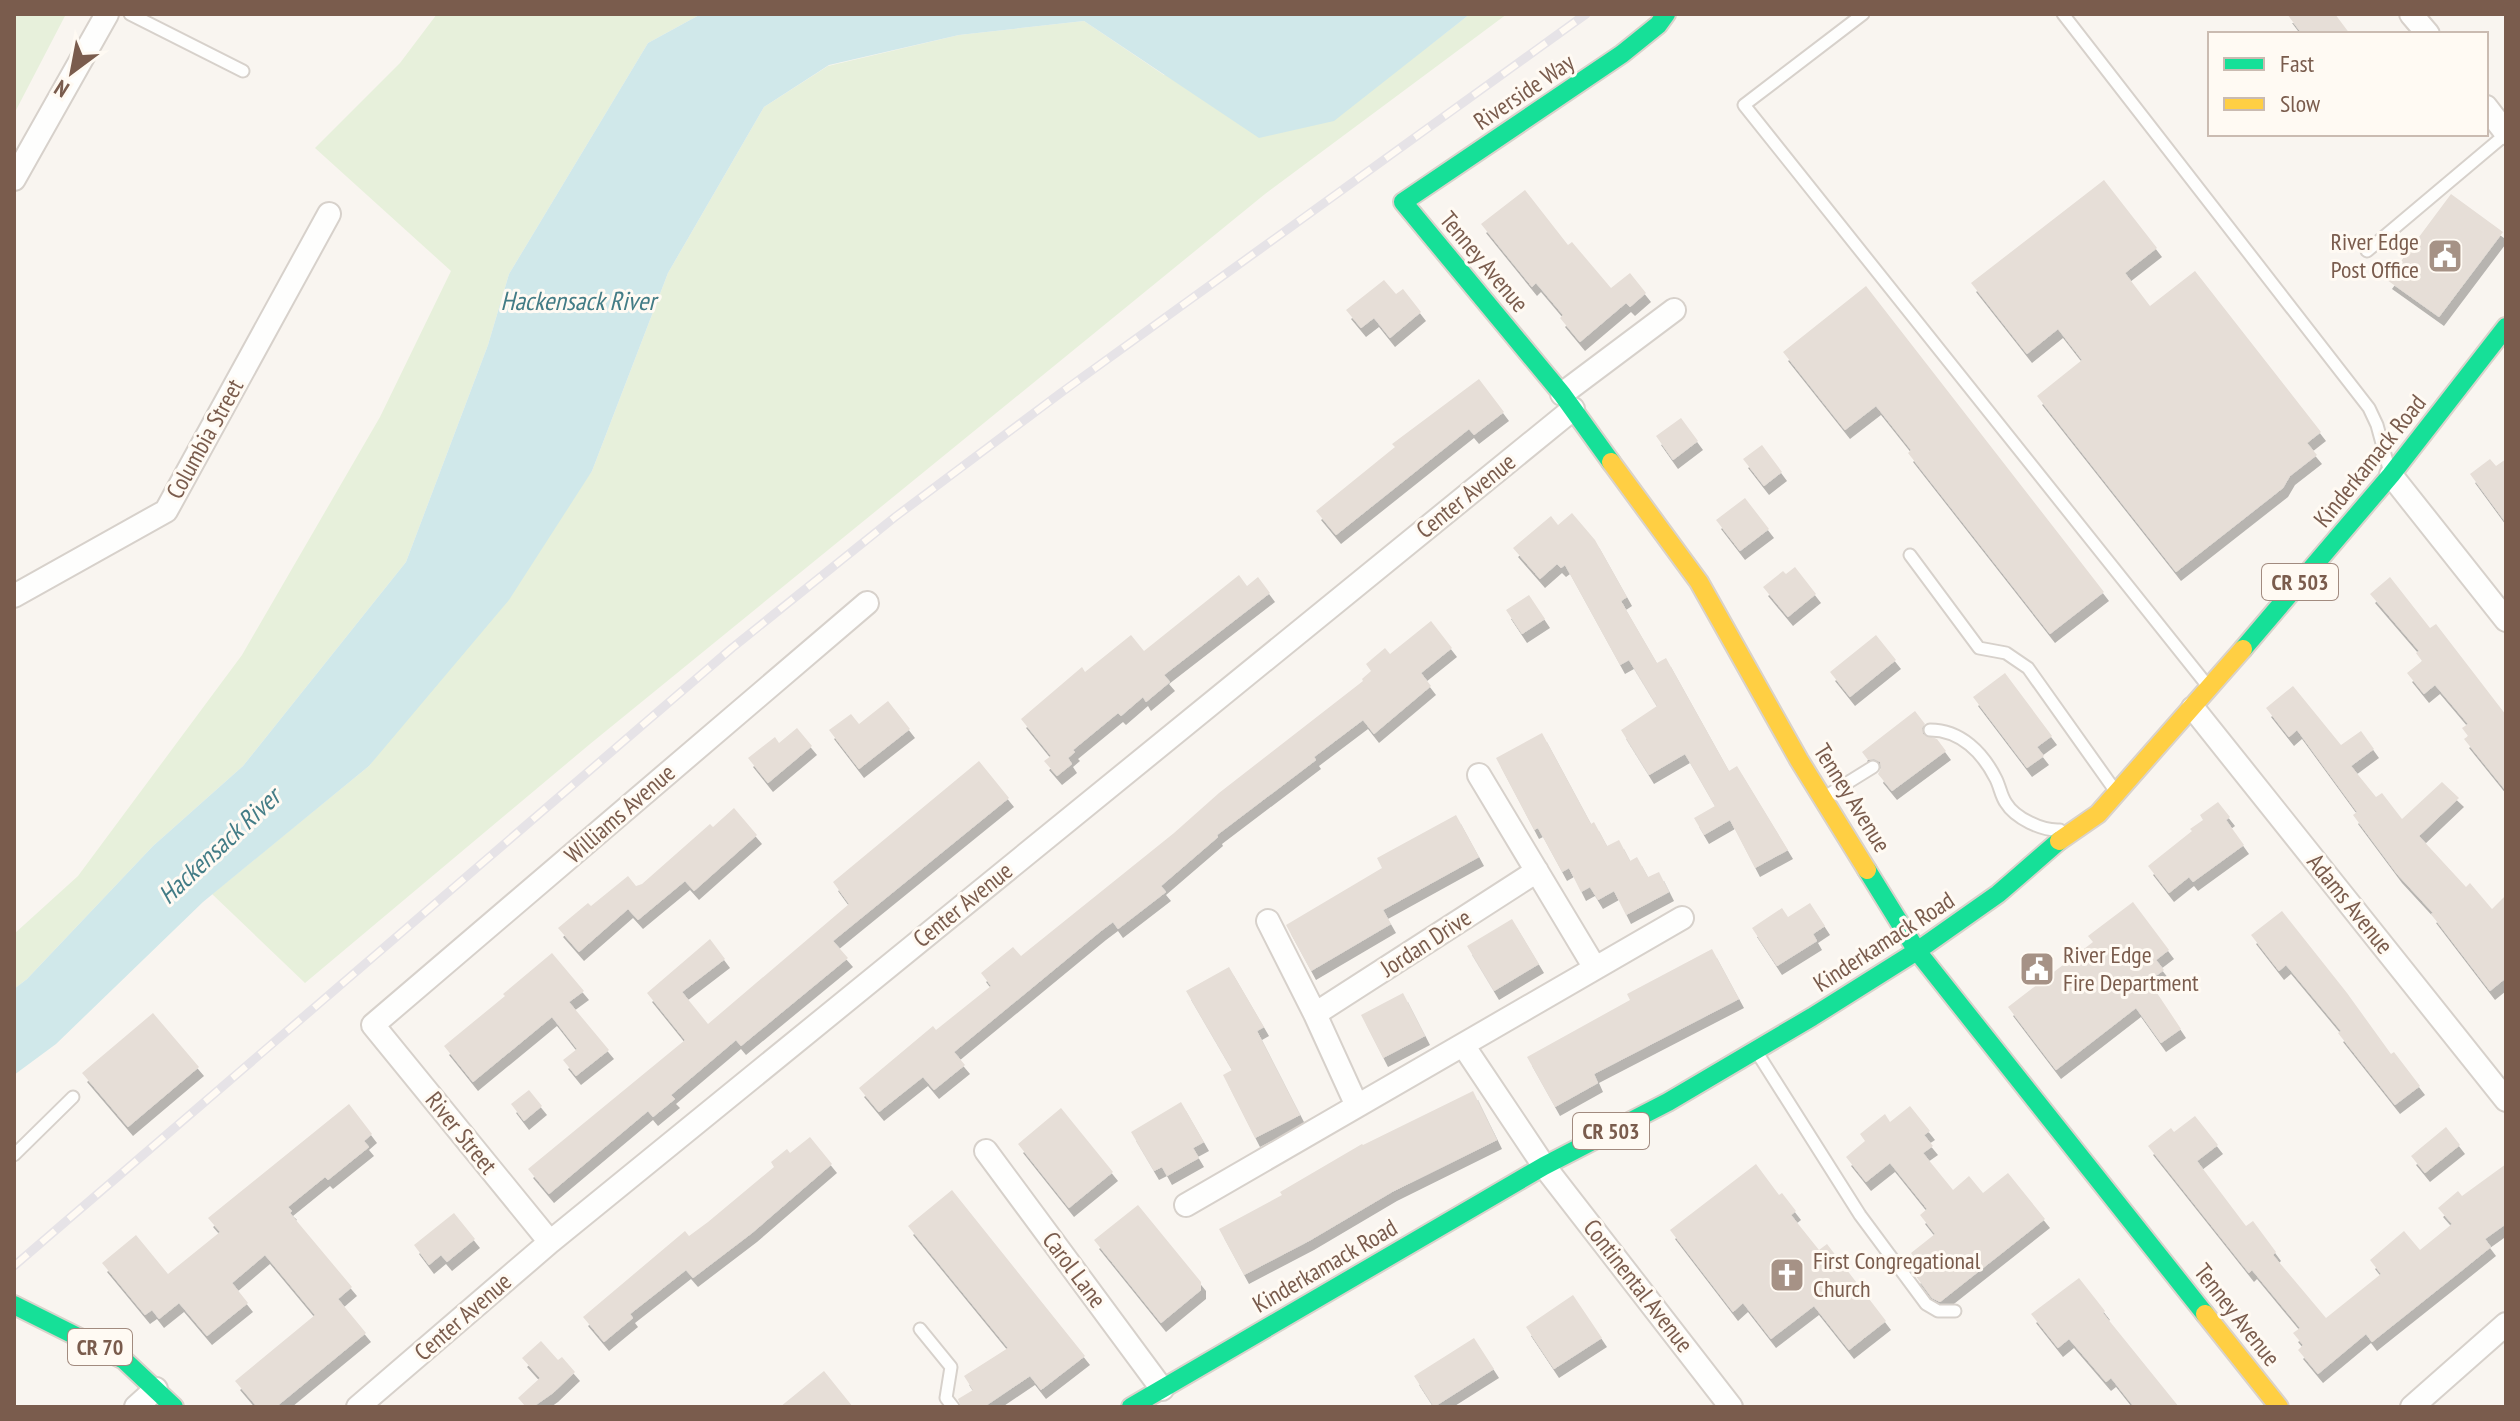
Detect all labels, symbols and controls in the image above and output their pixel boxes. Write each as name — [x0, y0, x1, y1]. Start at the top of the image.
north arrow — [32, 32, 112, 112]
legend — [2208, 32, 2488, 136]
street label: Riverside Way — [1467, 47, 1580, 137]
text: Fast — [2280, 48, 2315, 79]
text: N — [49, 74, 74, 104]
text: Slow — [2280, 88, 2321, 119]
street label: Tenney Avenue — [1433, 205, 1536, 318]
place label: River Edge Post Office — [2330, 226, 2419, 285]
public building icon: River Edge Post Office — [2426, 237, 2464, 275]
water label: Hackensack River — [500, 284, 659, 317]
street label: Columbia Street — [159, 373, 250, 504]
street label: Kinderkamack Road — [2307, 388, 2433, 533]
street label: Center Avenue — [1410, 446, 1522, 545]
road number: CR 503 — [2262, 564, 2338, 600]
street label: Tenney Avenue — [1807, 738, 1898, 858]
street label: Williams Avenue — [558, 757, 681, 870]
water label: Hackensack River — [151, 778, 289, 911]
street label: Adams Avenue — [2301, 847, 2400, 960]
street label: Center Avenue — [907, 855, 1019, 954]
street label: Kinderkamack Road — [1807, 884, 1960, 999]
street label: Jordan Drive — [1374, 902, 1477, 984]
place label: River Edge Fire Department — [2063, 939, 2199, 998]
public building icon: River Edge Fire Department — [2018, 950, 2056, 988]
street label: River Street — [419, 1085, 504, 1181]
road number: CR 503 — [1573, 1113, 1649, 1149]
street label: Kinderkamack Road — [1247, 1212, 1403, 1319]
street label: Continental Avenue — [1577, 1213, 1700, 1359]
street label: Carol Lane — [1036, 1225, 1113, 1314]
place label: First Congregational Church — [1813, 1245, 1981, 1304]
church icon: First Congregational Church — [1768, 1256, 1806, 1294]
street label: Tenney Avenue — [2188, 1257, 2287, 1372]
street label: Center Avenue — [408, 1266, 518, 1367]
road number: CR 70 — [68, 1329, 132, 1365]

